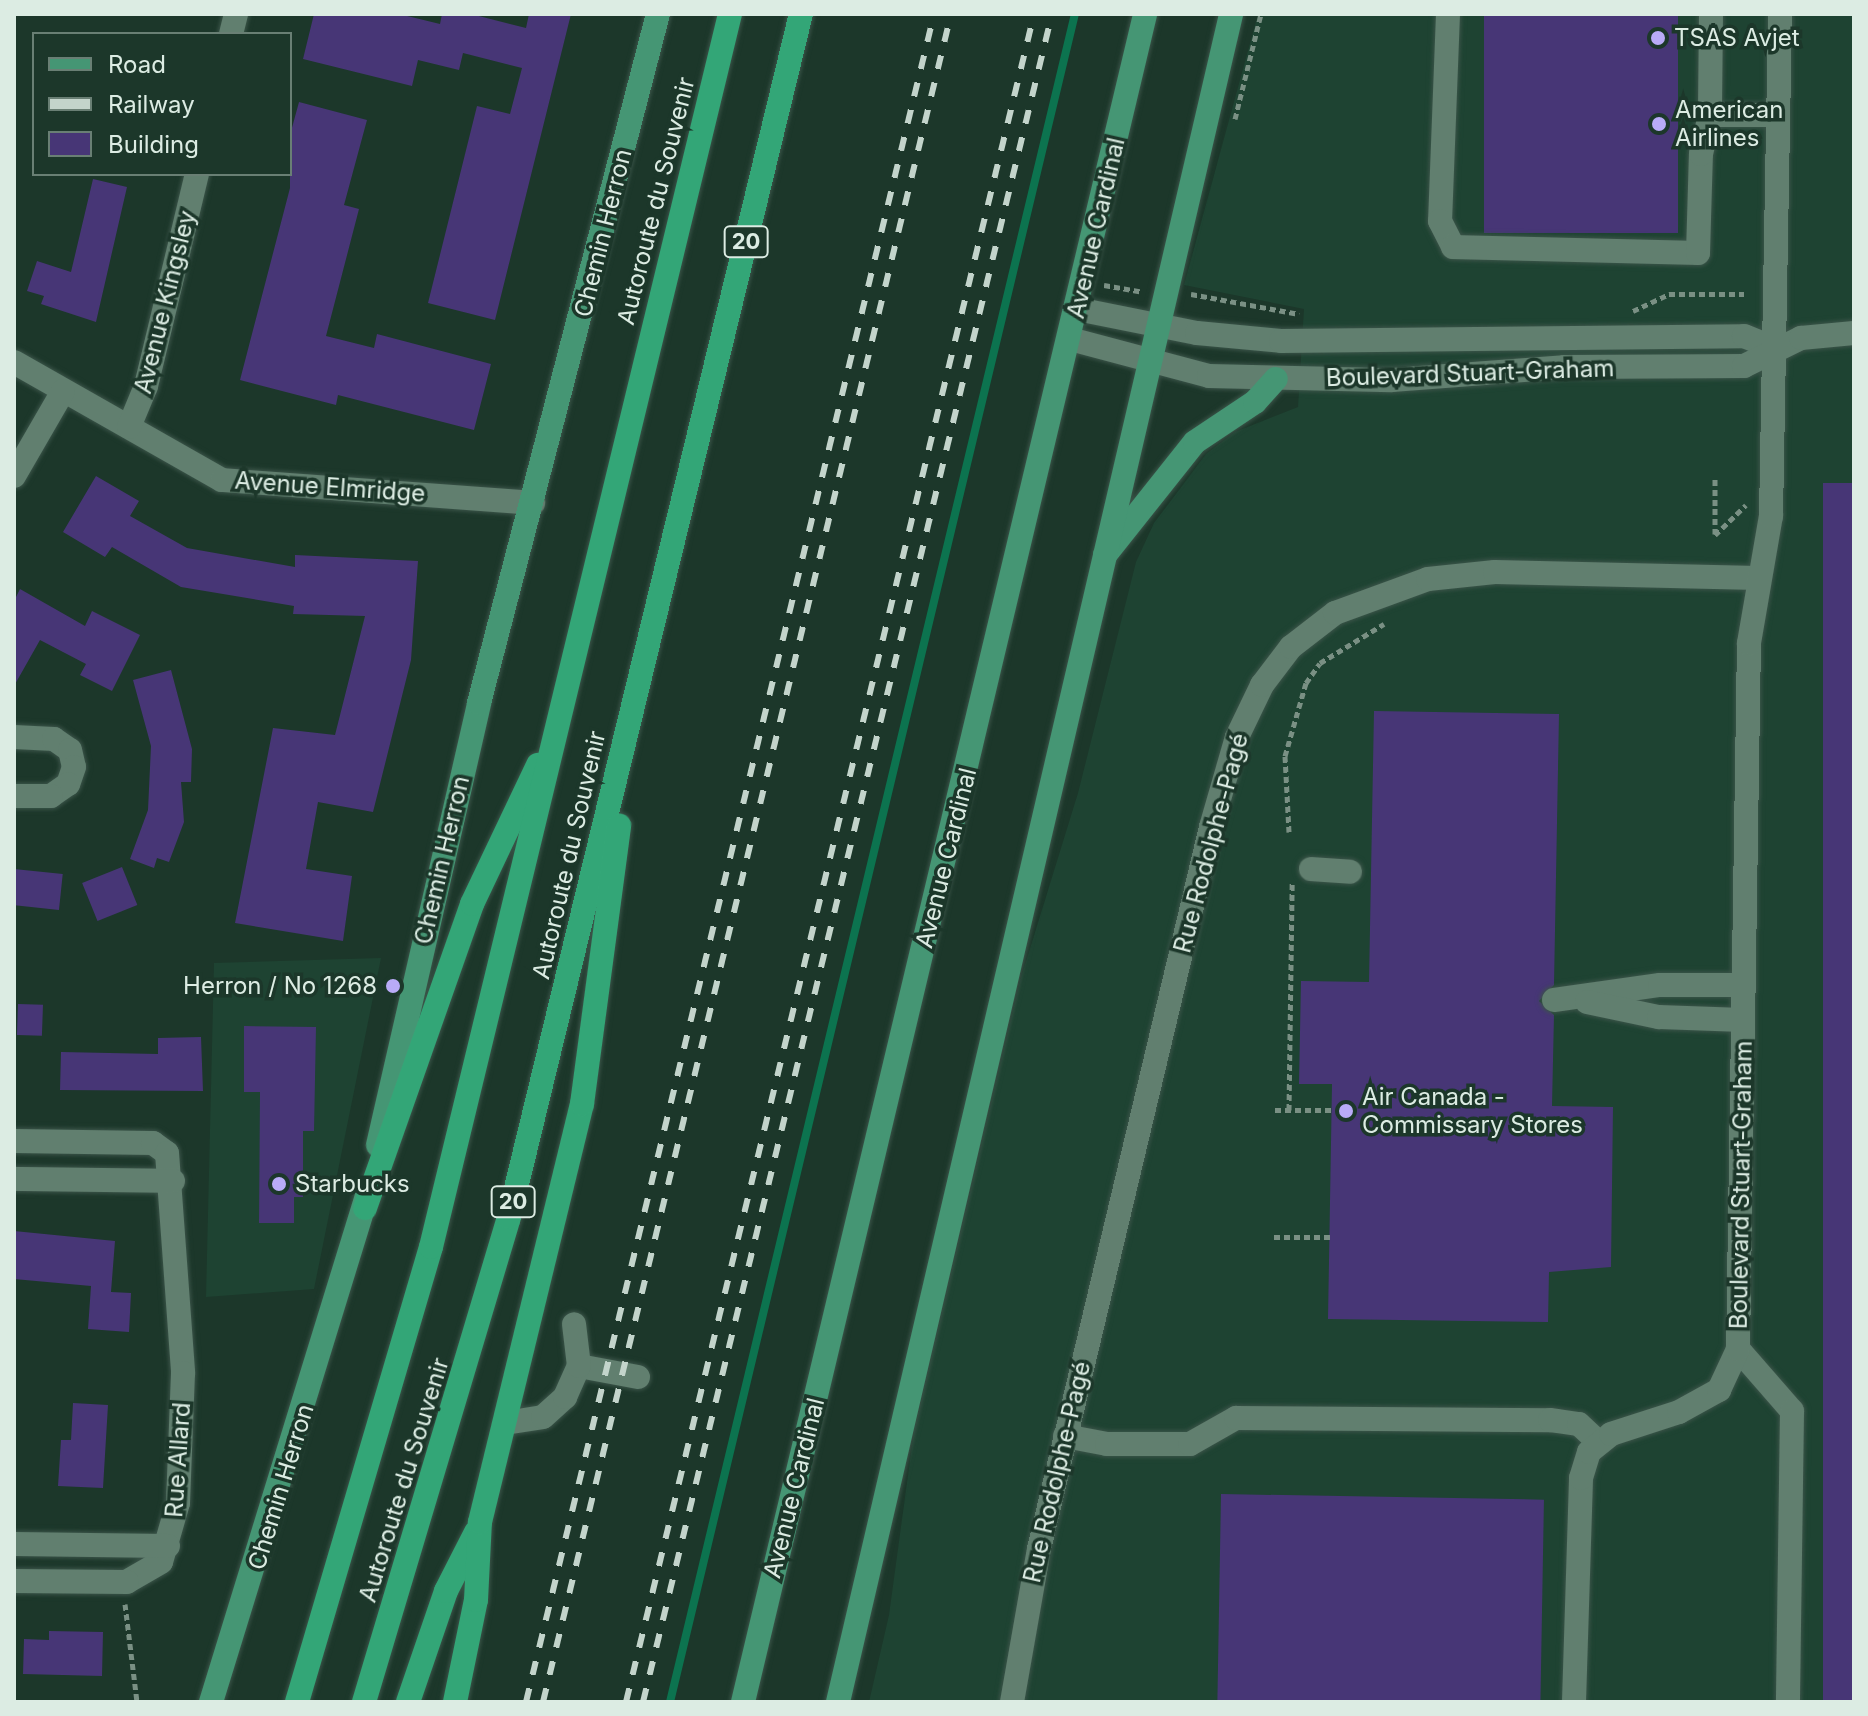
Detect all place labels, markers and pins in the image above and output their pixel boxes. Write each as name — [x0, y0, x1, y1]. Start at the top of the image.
place label: TSAS Avjet — [1674, 24, 1800, 52]
marker: TSAS Avjet — [1649, 29, 1667, 47]
place label: American Airlines — [1675, 96, 1783, 152]
marker: American Airlines — [1650, 115, 1668, 133]
place label: Herron / No 1268 — [183, 972, 377, 1000]
marker: Herron / No 1268 — [384, 977, 402, 995]
place label: Air Canada - Commissary Stores — [1362, 1083, 1583, 1139]
marker: Air Canada - Commissary Stores — [1337, 1102, 1355, 1120]
place label: Starbucks — [295, 1170, 410, 1198]
marker: Starbucks — [270, 1175, 288, 1193]

